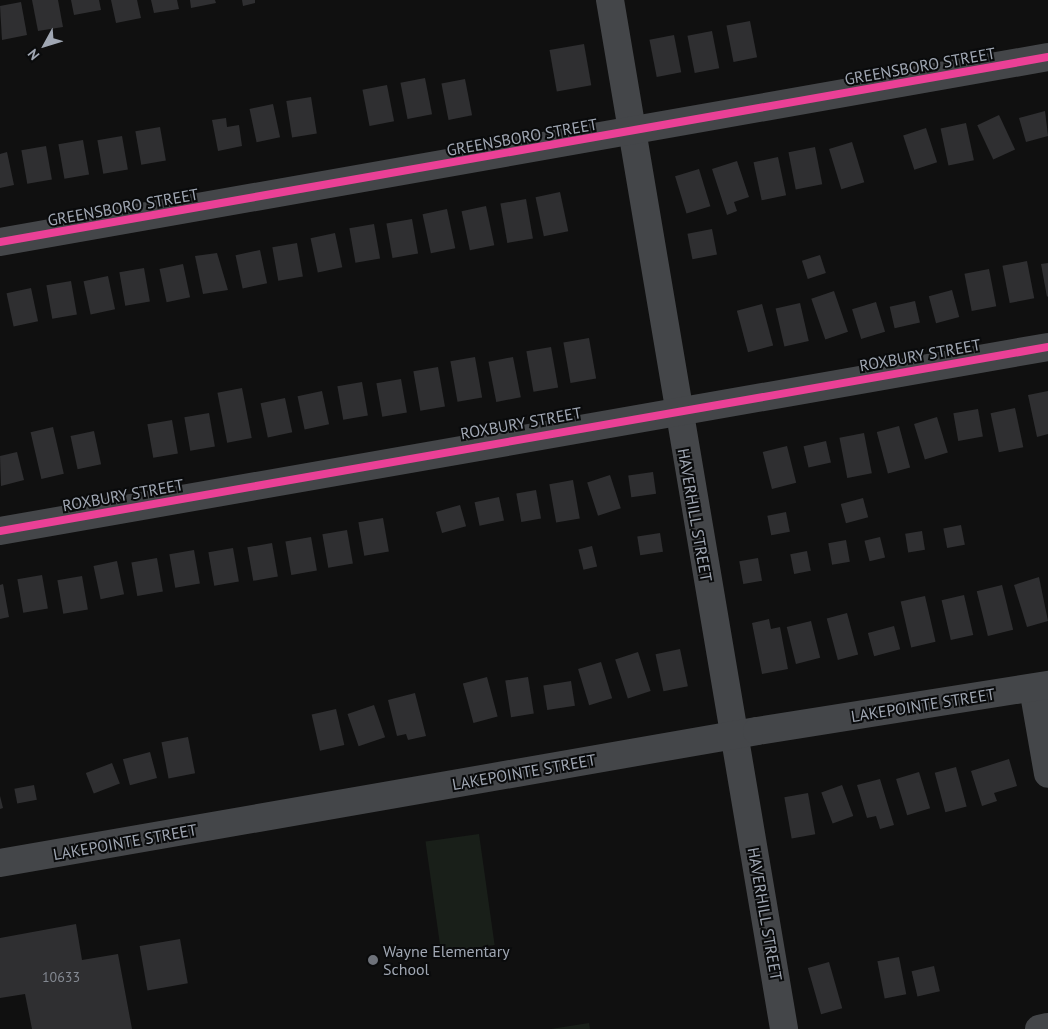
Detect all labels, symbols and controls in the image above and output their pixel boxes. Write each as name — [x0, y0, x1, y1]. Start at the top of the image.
north arrow — [20, 20, 70, 70]
street label: GREENSBORO STREET — [843, 43, 997, 89]
text: N — [23, 45, 43, 64]
street label: GREENSBORO STREET — [445, 114, 599, 160]
street label: GREENSBORO STREET — [46, 184, 200, 230]
street label: ROXBURY STREET — [858, 335, 982, 375]
street label: ROXBURY STREET — [459, 403, 583, 443]
street label: HAVERHILL STREET — [674, 447, 716, 583]
street label: ROXBURY STREET — [61, 475, 185, 515]
street label: LAKEPOINTE STREET — [850, 684, 996, 726]
street label: LAKEPOINTE STREET — [451, 750, 597, 794]
street label: LAKEPOINTE STREET — [52, 820, 198, 864]
street label: HAVERHILL STREET — [744, 846, 786, 982]
place label: Wayne Elementary School — [383, 941, 510, 979]
marker: Wayne Elementary School — [367, 954, 379, 966]
house number: 10633 — [42, 969, 80, 985]

